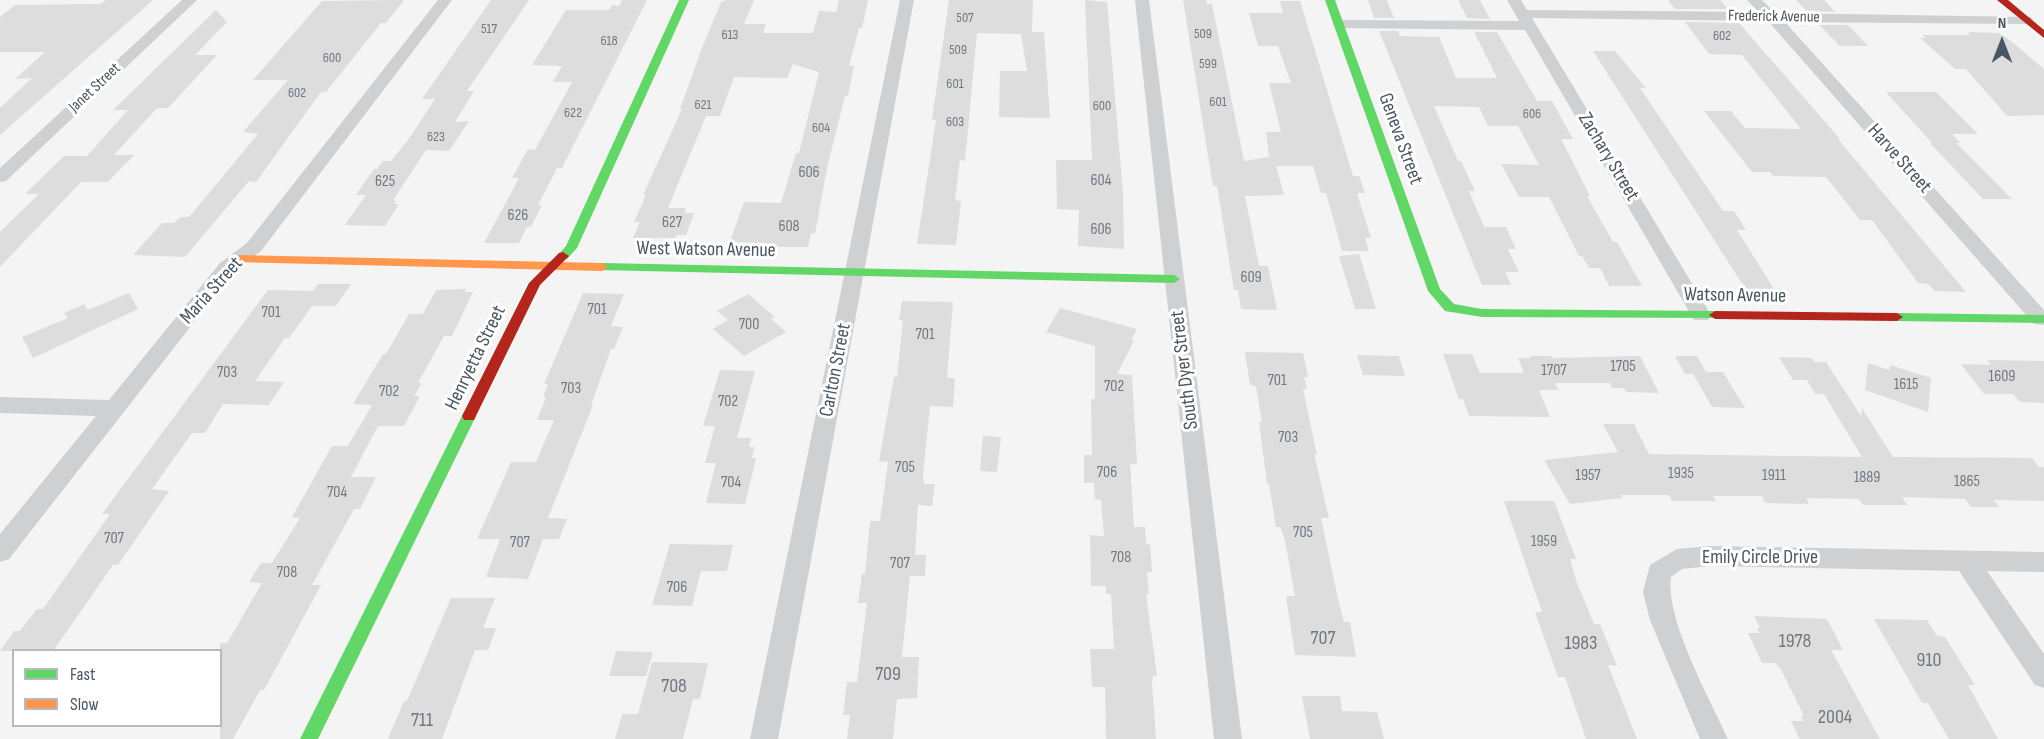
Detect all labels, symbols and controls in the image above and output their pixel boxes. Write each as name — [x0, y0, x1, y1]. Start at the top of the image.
street label: Frederick Avenue — [1728, 7, 1820, 27]
house number: 507 — [956, 10, 974, 26]
north arrow — [1972, 12, 2032, 72]
text: N — [1998, 14, 2006, 33]
house number: 517 — [481, 21, 497, 37]
house number: 509 — [1194, 26, 1212, 42]
house number: 613 — [722, 27, 738, 43]
house number: 602 — [1713, 28, 1731, 44]
house number: 618 — [600, 33, 618, 49]
house number: 509 — [949, 42, 967, 58]
house number: 600 — [323, 50, 341, 66]
house number: 599 — [1199, 56, 1217, 72]
street label: Janet Street — [65, 59, 125, 117]
house number: 601 — [946, 76, 964, 92]
house number: 602 — [288, 85, 306, 101]
street label: Geneva Street — [1372, 90, 1428, 188]
house number: 601 — [1209, 94, 1227, 110]
house number: 621 — [695, 97, 711, 113]
house number: 600 — [1093, 98, 1111, 114]
house number: 622 — [564, 105, 582, 121]
house number: 606 — [1523, 106, 1541, 122]
street label: Zachary Street — [1572, 108, 1644, 206]
house number: 603 — [946, 114, 964, 130]
street label: Harve Street — [1862, 119, 1936, 199]
house number: 604 — [812, 120, 830, 136]
house number: 623 — [427, 129, 445, 145]
house number: 606 — [798, 163, 820, 183]
house number: 604 — [1091, 171, 1111, 191]
house number: 625 — [375, 172, 395, 192]
house number: 626 — [508, 206, 528, 226]
house number: 627 — [662, 213, 682, 233]
house number: 608 — [778, 217, 800, 237]
house number: 606 — [1090, 220, 1112, 240]
street label: West Watson Avenue — [636, 237, 776, 263]
street label: Maria Street — [176, 252, 248, 330]
house number: 609 — [1240, 268, 1262, 288]
street label: Watson Avenue — [1684, 283, 1786, 309]
house number: 701 — [587, 300, 607, 320]
street label: Henryetta Street — [440, 302, 512, 414]
house number: 701 — [261, 303, 281, 323]
street label: South Dyer Street — [1166, 309, 1204, 431]
house number: 700 — [739, 315, 759, 335]
street label: Carlton Street — [815, 321, 857, 419]
house number: 701 — [915, 325, 935, 345]
house number: 1705 — [1610, 357, 1636, 377]
house number: 1707 — [1541, 361, 1567, 381]
house number: 703 — [217, 363, 237, 383]
house number: 1609 — [1989, 367, 2015, 387]
house number: 701 — [1267, 371, 1287, 391]
house number: 1615 — [1894, 375, 1918, 395]
house number: 702 — [1104, 377, 1124, 397]
house number: 703 — [561, 379, 581, 399]
house number: 702 — [379, 382, 399, 402]
house number: 702 — [718, 392, 738, 412]
house number: 703 — [1278, 428, 1298, 448]
house number: 705 — [895, 458, 915, 478]
house number: 706 — [1097, 463, 1117, 483]
house number: 1935 — [1668, 464, 1694, 484]
house number: 1957 — [1575, 466, 1601, 486]
house number: 1911 — [1762, 466, 1786, 486]
house number: 1889 — [1854, 468, 1880, 488]
house number: 1865 — [1954, 472, 1980, 492]
house number: 704 — [721, 473, 741, 493]
house number: 704 — [327, 483, 347, 503]
house number: 705 — [1293, 523, 1313, 543]
house number: 707 — [104, 529, 124, 549]
house number: 1959 — [1531, 532, 1557, 552]
house number: 707 — [510, 533, 530, 553]
street label: Emily Circle Drive — [1702, 546, 1818, 570]
house number: 708 — [1111, 548, 1131, 568]
house number: 707 — [890, 554, 910, 574]
house number: 708 — [277, 563, 297, 583]
house number: 706 — [667, 578, 687, 598]
house number: 707 — [1311, 627, 1335, 651]
house number: 1978 — [1779, 630, 1811, 654]
house number: 1983 — [1565, 632, 1597, 656]
legend — [12, 649, 222, 727]
house number: 910 — [1917, 649, 1941, 673]
house number: 709 — [875, 663, 901, 687]
text: Fast — [70, 664, 95, 685]
house number: 708 — [661, 675, 687, 699]
text: Slow — [70, 694, 99, 715]
house number: 2004 — [1818, 706, 1852, 730]
house number: 711 — [411, 709, 433, 733]

